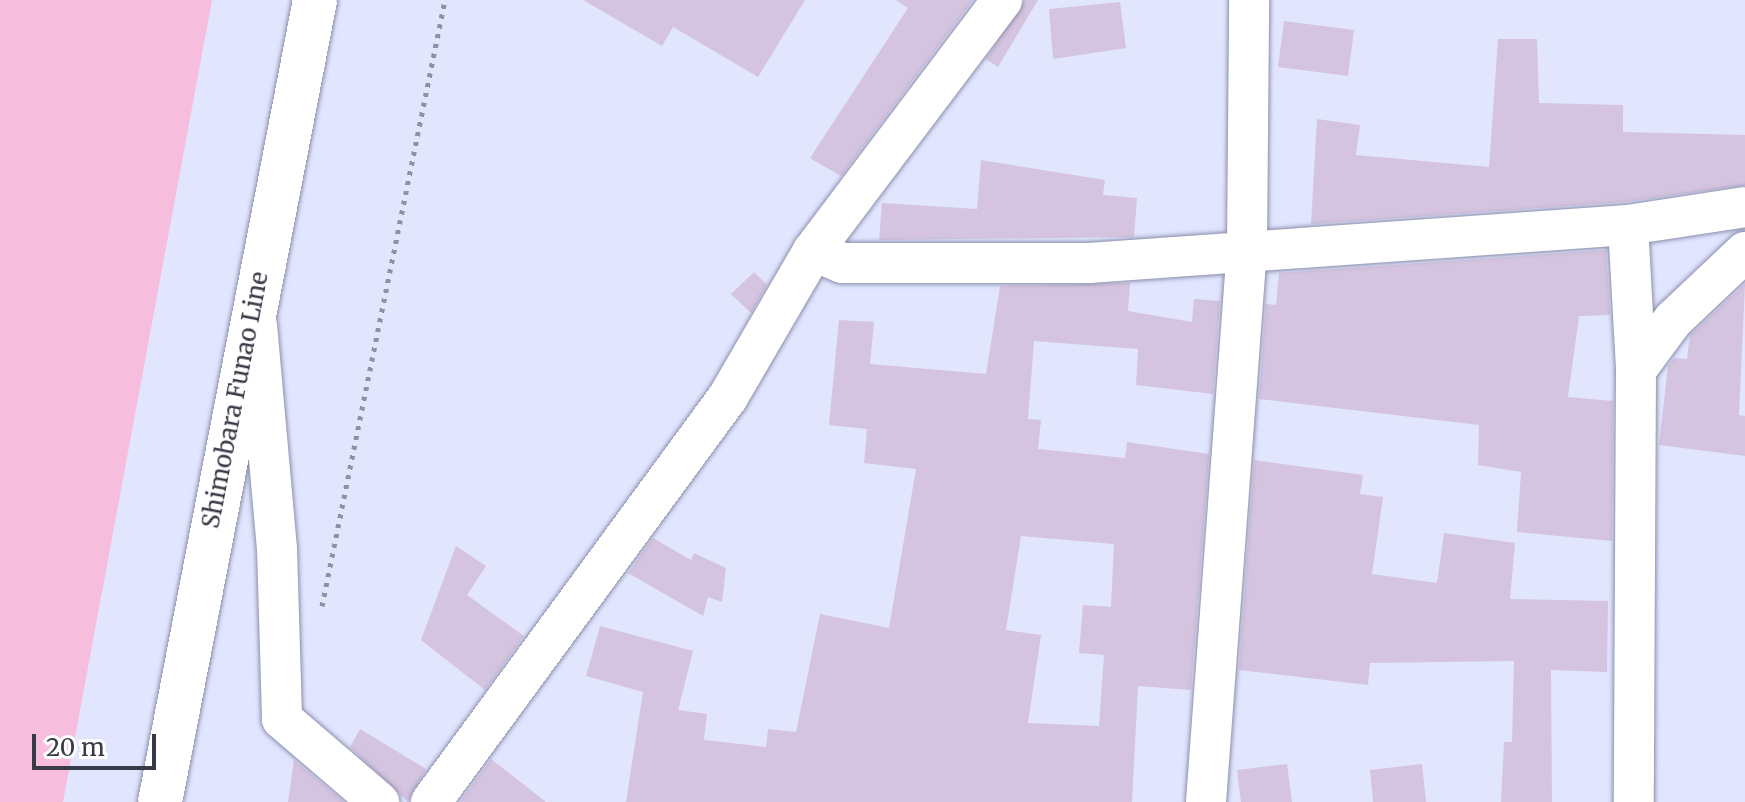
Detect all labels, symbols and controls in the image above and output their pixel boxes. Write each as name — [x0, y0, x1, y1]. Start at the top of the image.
street label: Shimobara Funao Line — [196, 269, 274, 531]
scale bar — [36, 718, 160, 768]
text: 20 m — [46, 732, 105, 763]

